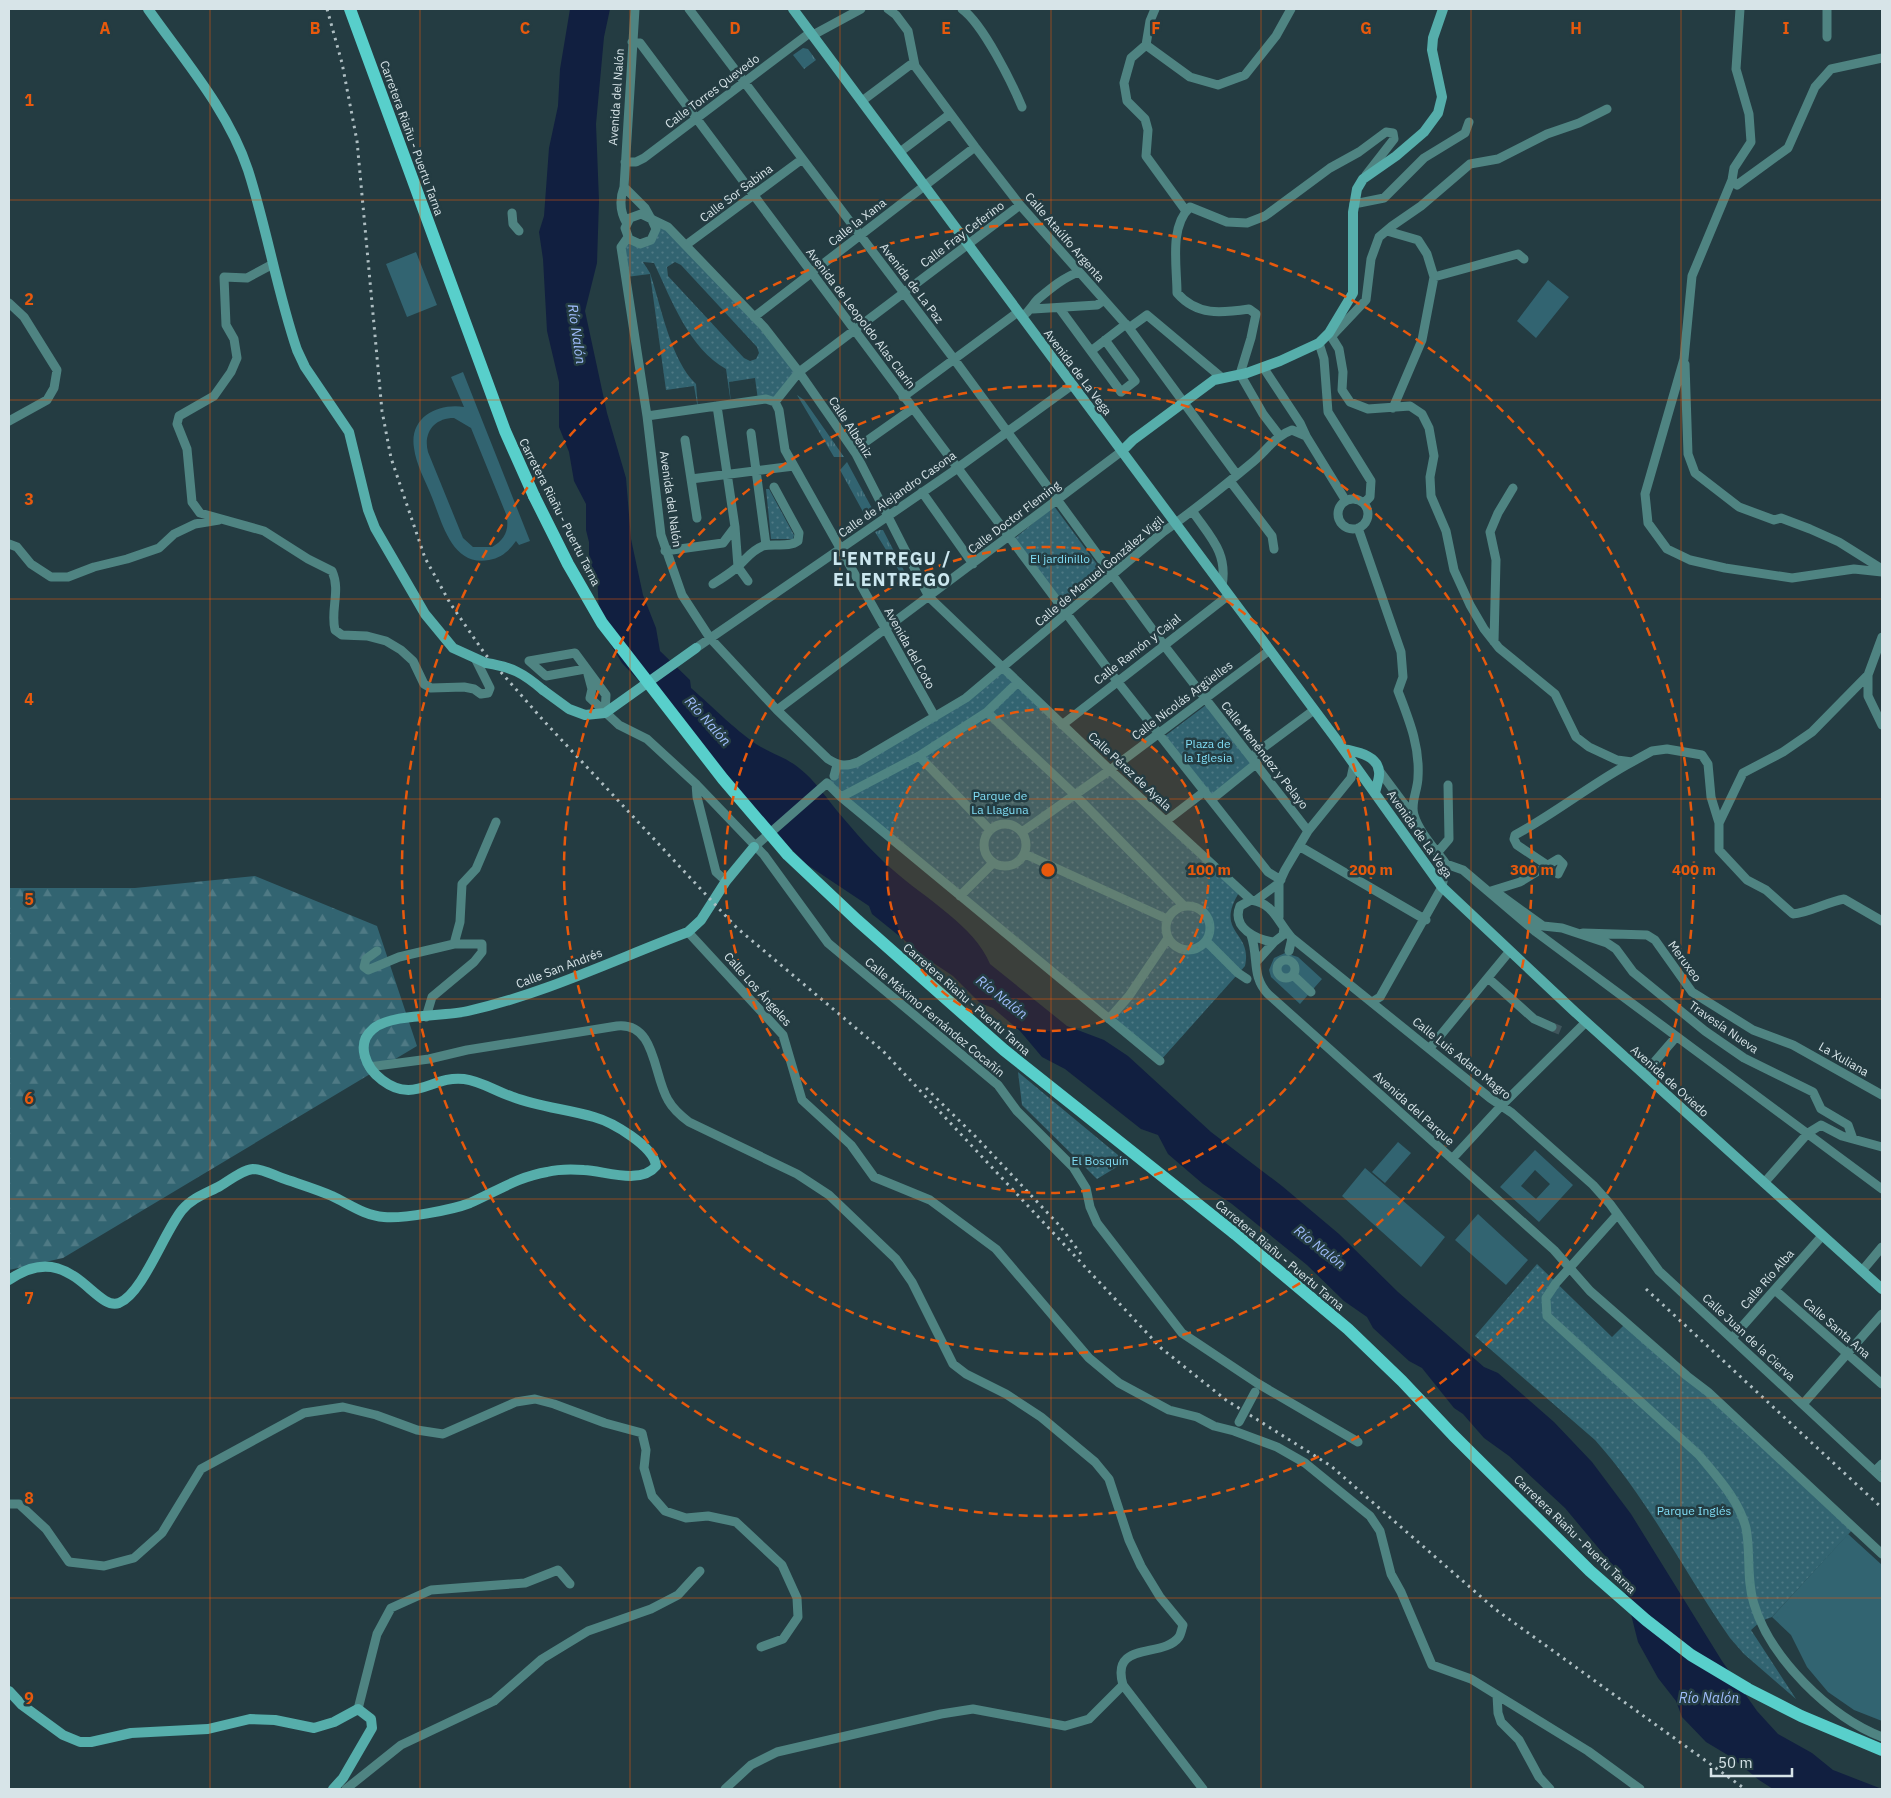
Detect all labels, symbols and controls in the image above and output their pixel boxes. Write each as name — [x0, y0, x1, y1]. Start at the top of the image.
text: A — [100, 18, 111, 38]
text: B — [310, 18, 321, 38]
text: C — [520, 18, 530, 38]
text: D — [729, 18, 741, 38]
text: E — [941, 18, 951, 38]
text: F — [1151, 18, 1161, 38]
text: G — [1360, 18, 1372, 38]
text: H — [1570, 18, 1582, 38]
text: I — [1783, 18, 1790, 38]
street label: Avenida del Nalón — [605, 48, 627, 146]
street label: Calle Torres Quevedo — [662, 50, 762, 131]
street label: Carretera Riañu - Puertu Tarna — [377, 58, 447, 218]
text: 1 — [24, 90, 34, 110]
street label: Calle Sor Sabina — [697, 160, 776, 225]
street label: Calle Ataúlfo Argenta — [1022, 189, 1108, 285]
street label: Calle la Xana — [825, 194, 889, 249]
street label: Calle Fray Ceferino — [917, 197, 1007, 270]
street label: Avenida de La Paz — [877, 240, 947, 326]
street label: Avenida de Leopoldo Alas Clarín — [803, 245, 919, 391]
text: 2 — [24, 289, 34, 309]
water label: Río Nalón — [564, 303, 590, 365]
street label: Avenida de La Vega — [1041, 326, 1116, 418]
street label: Calle Albéniz — [826, 394, 876, 461]
street label: Carretera Riañu - Puertu Tarna — [516, 436, 604, 589]
street label: Calle de Alejandro Casona — [835, 447, 959, 540]
street label: Avenida del Nalón — [657, 450, 685, 548]
street label: Calle Doctor Fleming — [965, 477, 1064, 557]
text: 3 — [24, 489, 34, 509]
street label: Calle de Manuel González Vigil — [1032, 513, 1166, 629]
district label: L'ENTREGU / EL ENTREGO — [832, 547, 952, 591]
park label: El jardinillo — [1030, 551, 1090, 566]
street label: Avenida del Coto — [881, 605, 939, 691]
street label: Calle Ramón y Cajal — [1091, 610, 1183, 688]
street label: Calle Nicolás Argüelles — [1128, 657, 1236, 743]
text: 4 — [24, 689, 34, 709]
water label: Río Nalón — [681, 692, 735, 750]
street label: Calle Menéndez y Pelayo — [1218, 698, 1312, 812]
street label: Calle Pérez de Ayala — [1085, 729, 1175, 814]
park label: Plaza de la Iglesia — [1184, 736, 1233, 765]
street label: Avenida de La Vega — [1384, 787, 1456, 881]
park label: Parque de La Llaguna — [971, 788, 1029, 817]
text: 100 m — [1187, 860, 1231, 879]
text: 200 m — [1349, 860, 1393, 879]
text: 300 m — [1510, 860, 1554, 879]
text: 400 m — [1672, 860, 1716, 879]
centre of rings — [1039, 861, 1057, 879]
text: 5 — [24, 889, 34, 909]
street label: Meruxeo — [1665, 938, 1705, 985]
street label: Carretera Riañu - Puertu Tarna — [900, 940, 1034, 1059]
street label: Calle San Andrés — [514, 945, 604, 991]
street label: Calle Los Ángeles — [721, 949, 795, 1029]
street label: Calle Máximo Fernández Cocañín — [862, 954, 1008, 1080]
water label: Río Nalón — [973, 971, 1031, 1023]
street label: Travesía Nueva — [1686, 997, 1762, 1057]
street label: Calle Luis Adaro Magro — [1410, 1014, 1515, 1103]
street label: La Xuliana — [1816, 1039, 1872, 1080]
street label: Avenida de Oviedo — [1628, 1042, 1712, 1120]
street label: Avenida del Parque — [1370, 1068, 1458, 1149]
text: 6 — [24, 1088, 34, 1108]
park label: El Bosquín — [1071, 1153, 1129, 1168]
street label: Carretera Riañu - Puertu Tarna — [1212, 1197, 1348, 1314]
water label: Río Nalón — [1291, 1221, 1349, 1273]
street label: Calle Río Alba — [1737, 1246, 1797, 1312]
text: 7 — [24, 1288, 34, 1308]
street label: Calle Juan de la Cierva — [1699, 1290, 1799, 1384]
street label: Calle Santa Ana — [1800, 1295, 1874, 1362]
street label: Carretera Riañu - Puertu Tarna — [1511, 1472, 1640, 1597]
text: 8 — [24, 1488, 34, 1508]
park label: Parque Inglés — [1657, 1503, 1732, 1518]
text: 9 — [24, 1688, 34, 1708]
water label: Río Nalón — [1679, 1689, 1739, 1707]
scale bar — [1711, 1746, 1792, 1778]
text: 50 m — [1718, 1753, 1753, 1772]

